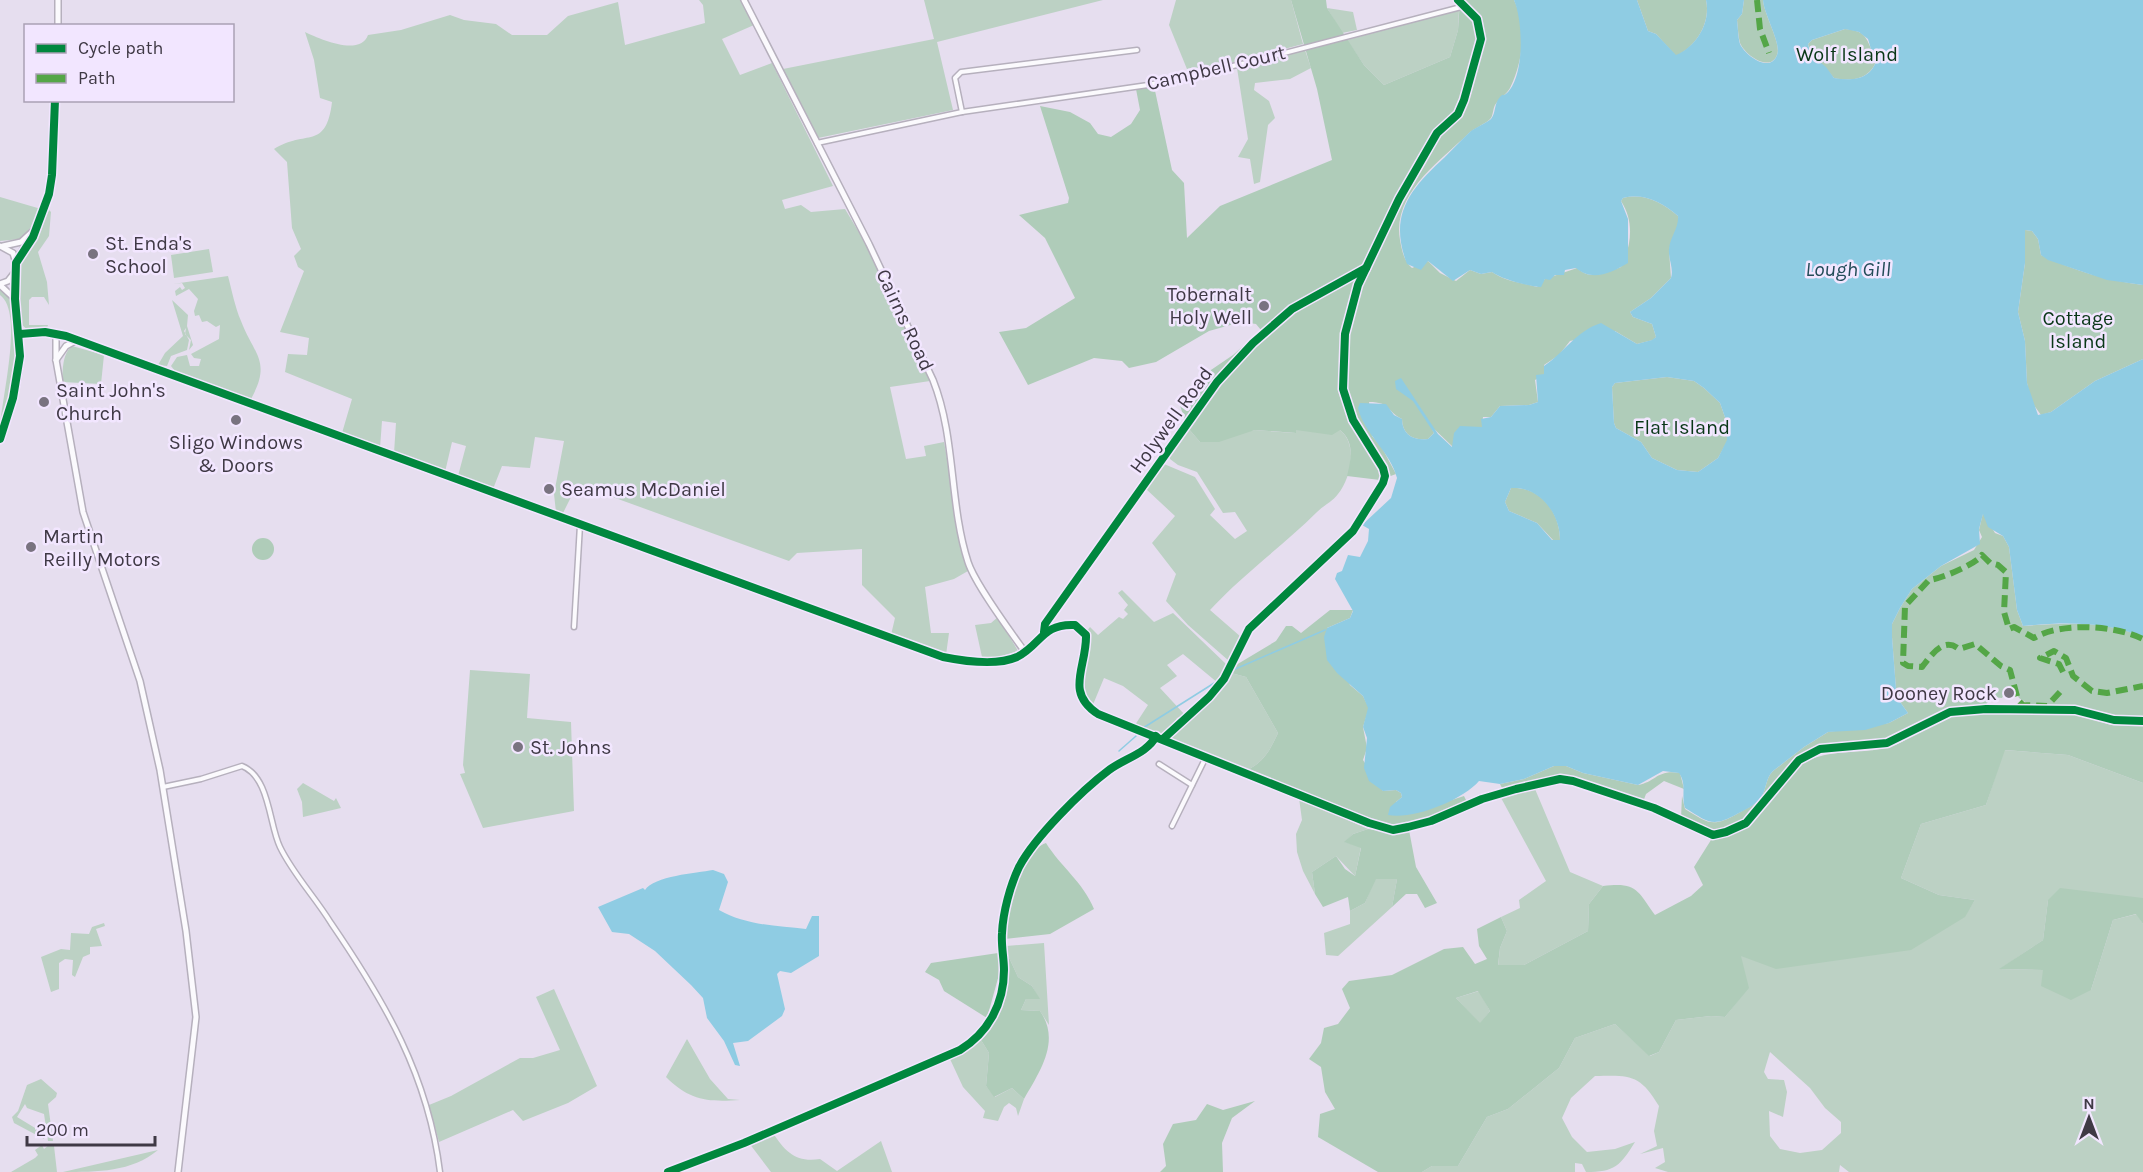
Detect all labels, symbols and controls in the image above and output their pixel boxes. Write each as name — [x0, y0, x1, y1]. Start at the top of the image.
legend — [24, 24, 234, 102]
text: Cycle path — [78, 37, 163, 59]
street label: Campbell Court — [1144, 41, 1288, 95]
park label: Wolf Island — [1796, 43, 1898, 66]
text: Path — [78, 67, 116, 89]
place label: St. Enda's School — [105, 232, 192, 278]
marker: St. Enda's School — [86, 247, 100, 261]
water label: Lough Gill — [1805, 257, 1891, 281]
street label: Cairns Road — [871, 265, 939, 375]
place label: Tobernalt Holy Well — [1167, 283, 1252, 329]
marker: Tobernalt Holy Well — [1257, 299, 1271, 313]
park label: Cottage Island — [2043, 307, 2113, 353]
street label: Holywell Road — [1125, 362, 1217, 478]
place label: Saint John's Church — [56, 379, 166, 425]
marker: Saint John's Church — [37, 395, 51, 409]
marker: Sligo Windows & Doors — [229, 413, 243, 427]
park label: Flat Island — [1634, 416, 1730, 439]
place label: Sligo Windows & Doors — [169, 431, 303, 477]
place label: Seamus McDaniel — [561, 478, 726, 501]
marker: Seamus McDaniel — [542, 482, 556, 496]
place label: Martin Reilly Motors — [43, 525, 161, 571]
marker: Martin Reilly Motors — [24, 540, 38, 554]
place label: Dooney Rock — [1881, 682, 1997, 705]
marker: Dooney Rock — [2002, 686, 2016, 700]
place label: St. Johns — [530, 736, 612, 759]
marker: St. Johns — [511, 740, 525, 754]
north arrow — [2059, 1088, 2119, 1148]
text: N — [2083, 1094, 2095, 1113]
scale bar — [27, 1109, 154, 1147]
text: 200 m — [36, 1119, 89, 1141]

